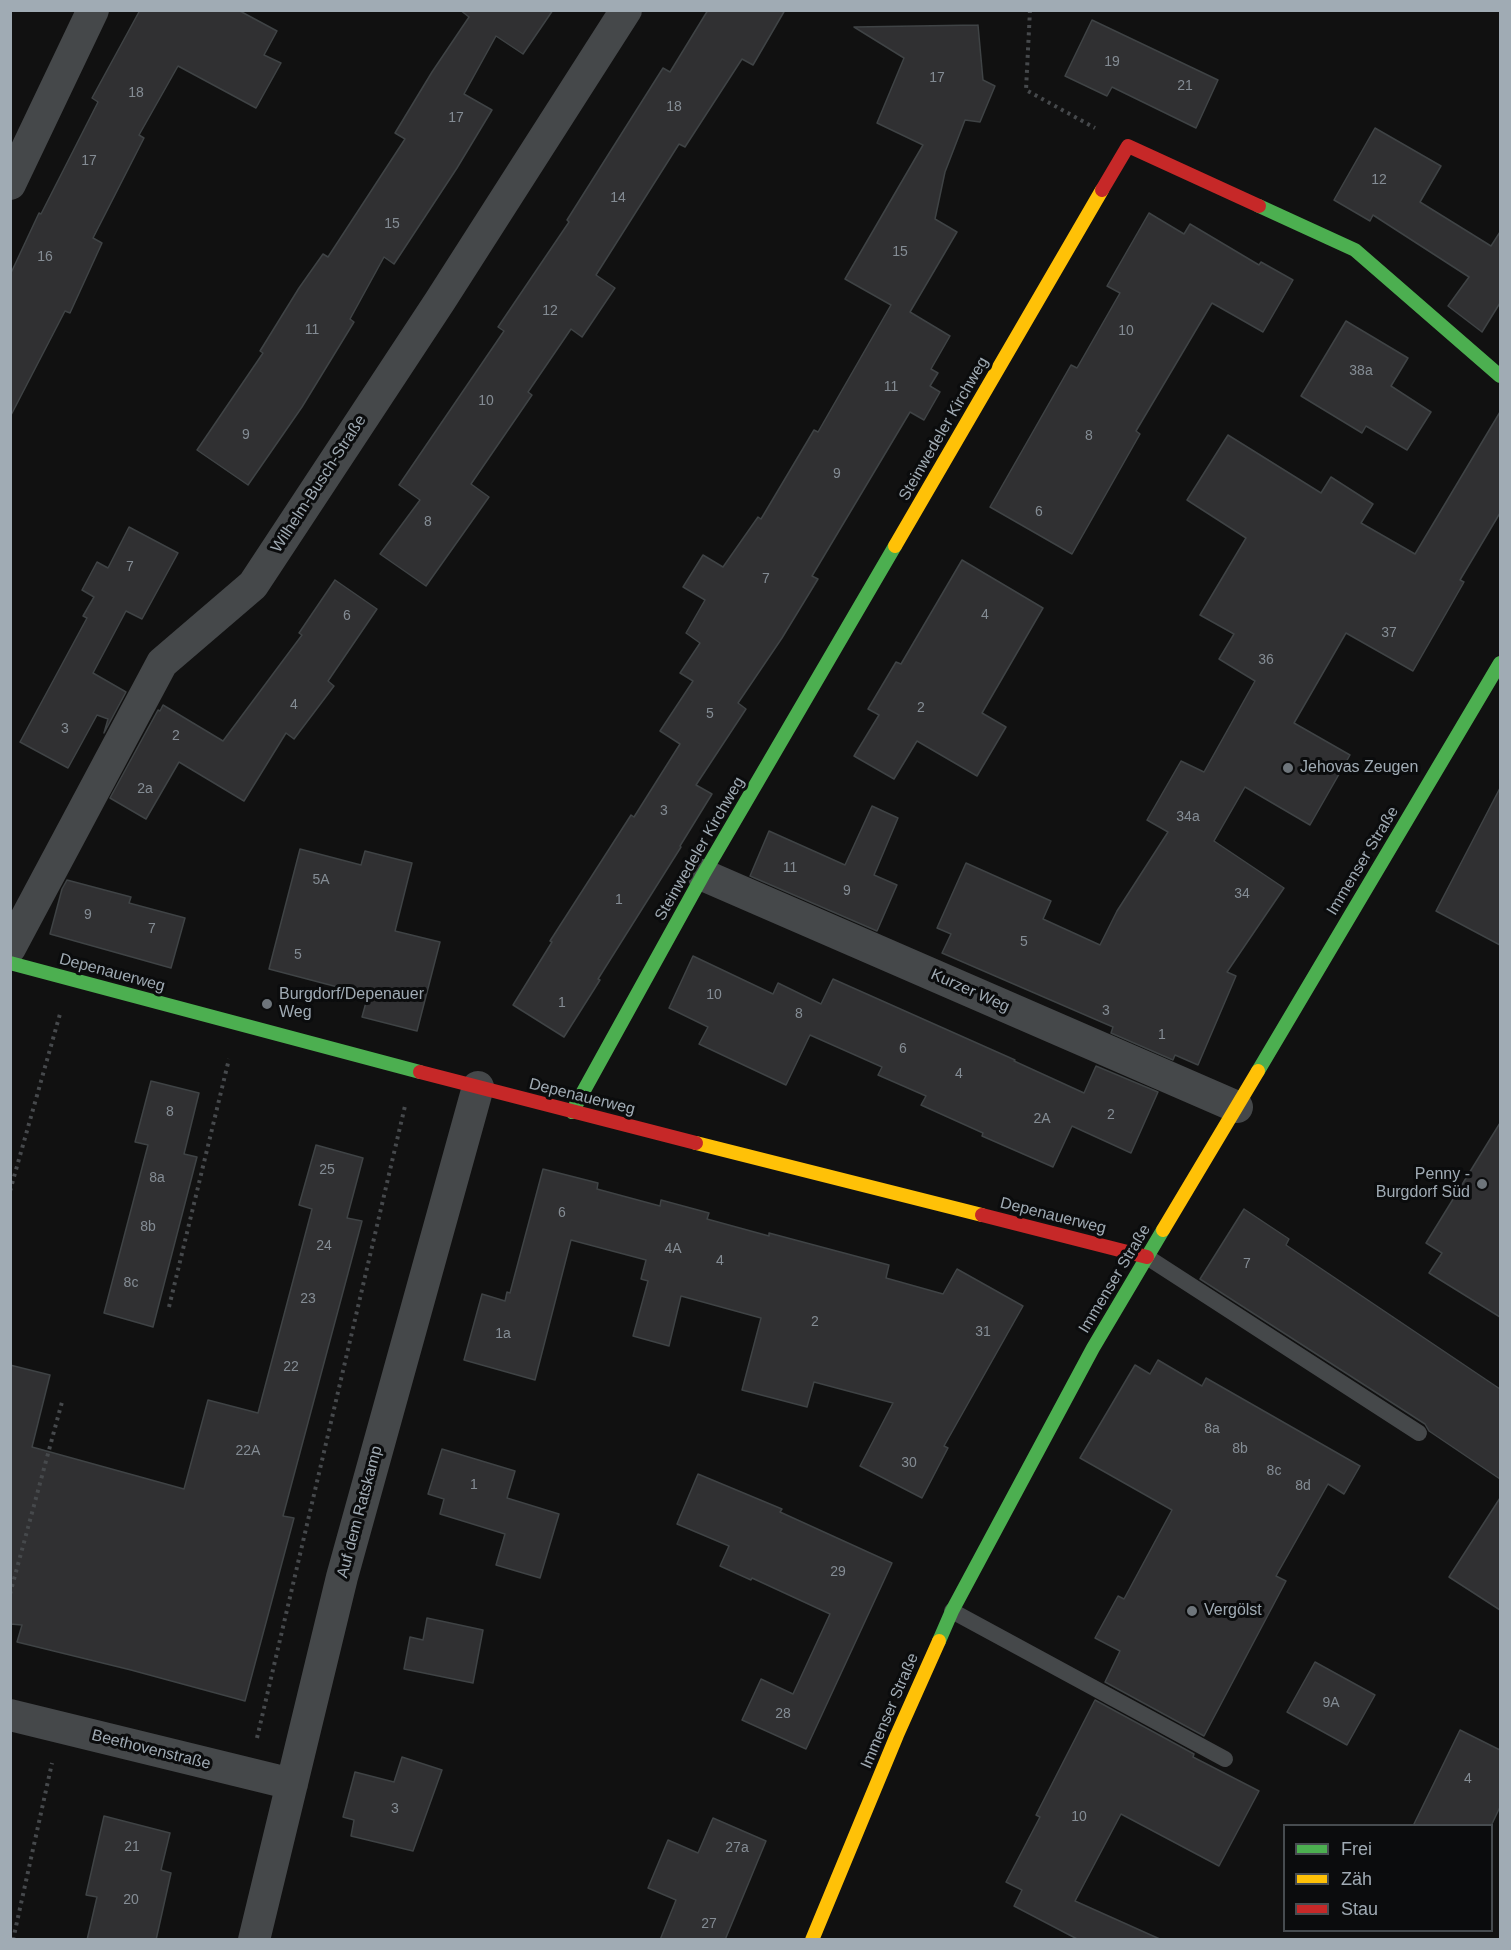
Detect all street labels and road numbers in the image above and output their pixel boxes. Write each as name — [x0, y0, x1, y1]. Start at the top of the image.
street label: Steinwedeler Kirchweg — [895, 354, 993, 504]
street label: Wilhelm-Busch-Straße — [267, 412, 371, 556]
street label: Steinwedeler Kirchweg — [651, 774, 749, 924]
street label: Immenser Straße — [1323, 803, 1403, 919]
street label: Depenauerweg — [57, 950, 167, 996]
street label: Kurzer Weg — [928, 965, 1012, 1017]
street label: Depenauerweg — [527, 1075, 637, 1119]
street label: Depenauerweg — [998, 1194, 1108, 1238]
street label: Immenser Straße — [1075, 1221, 1155, 1337]
street label: Auf dem Ratskamp — [333, 1444, 387, 1580]
street label: Immenser Straße — [857, 1650, 923, 1772]
street label: Beethovenstraße — [90, 1726, 212, 1774]

